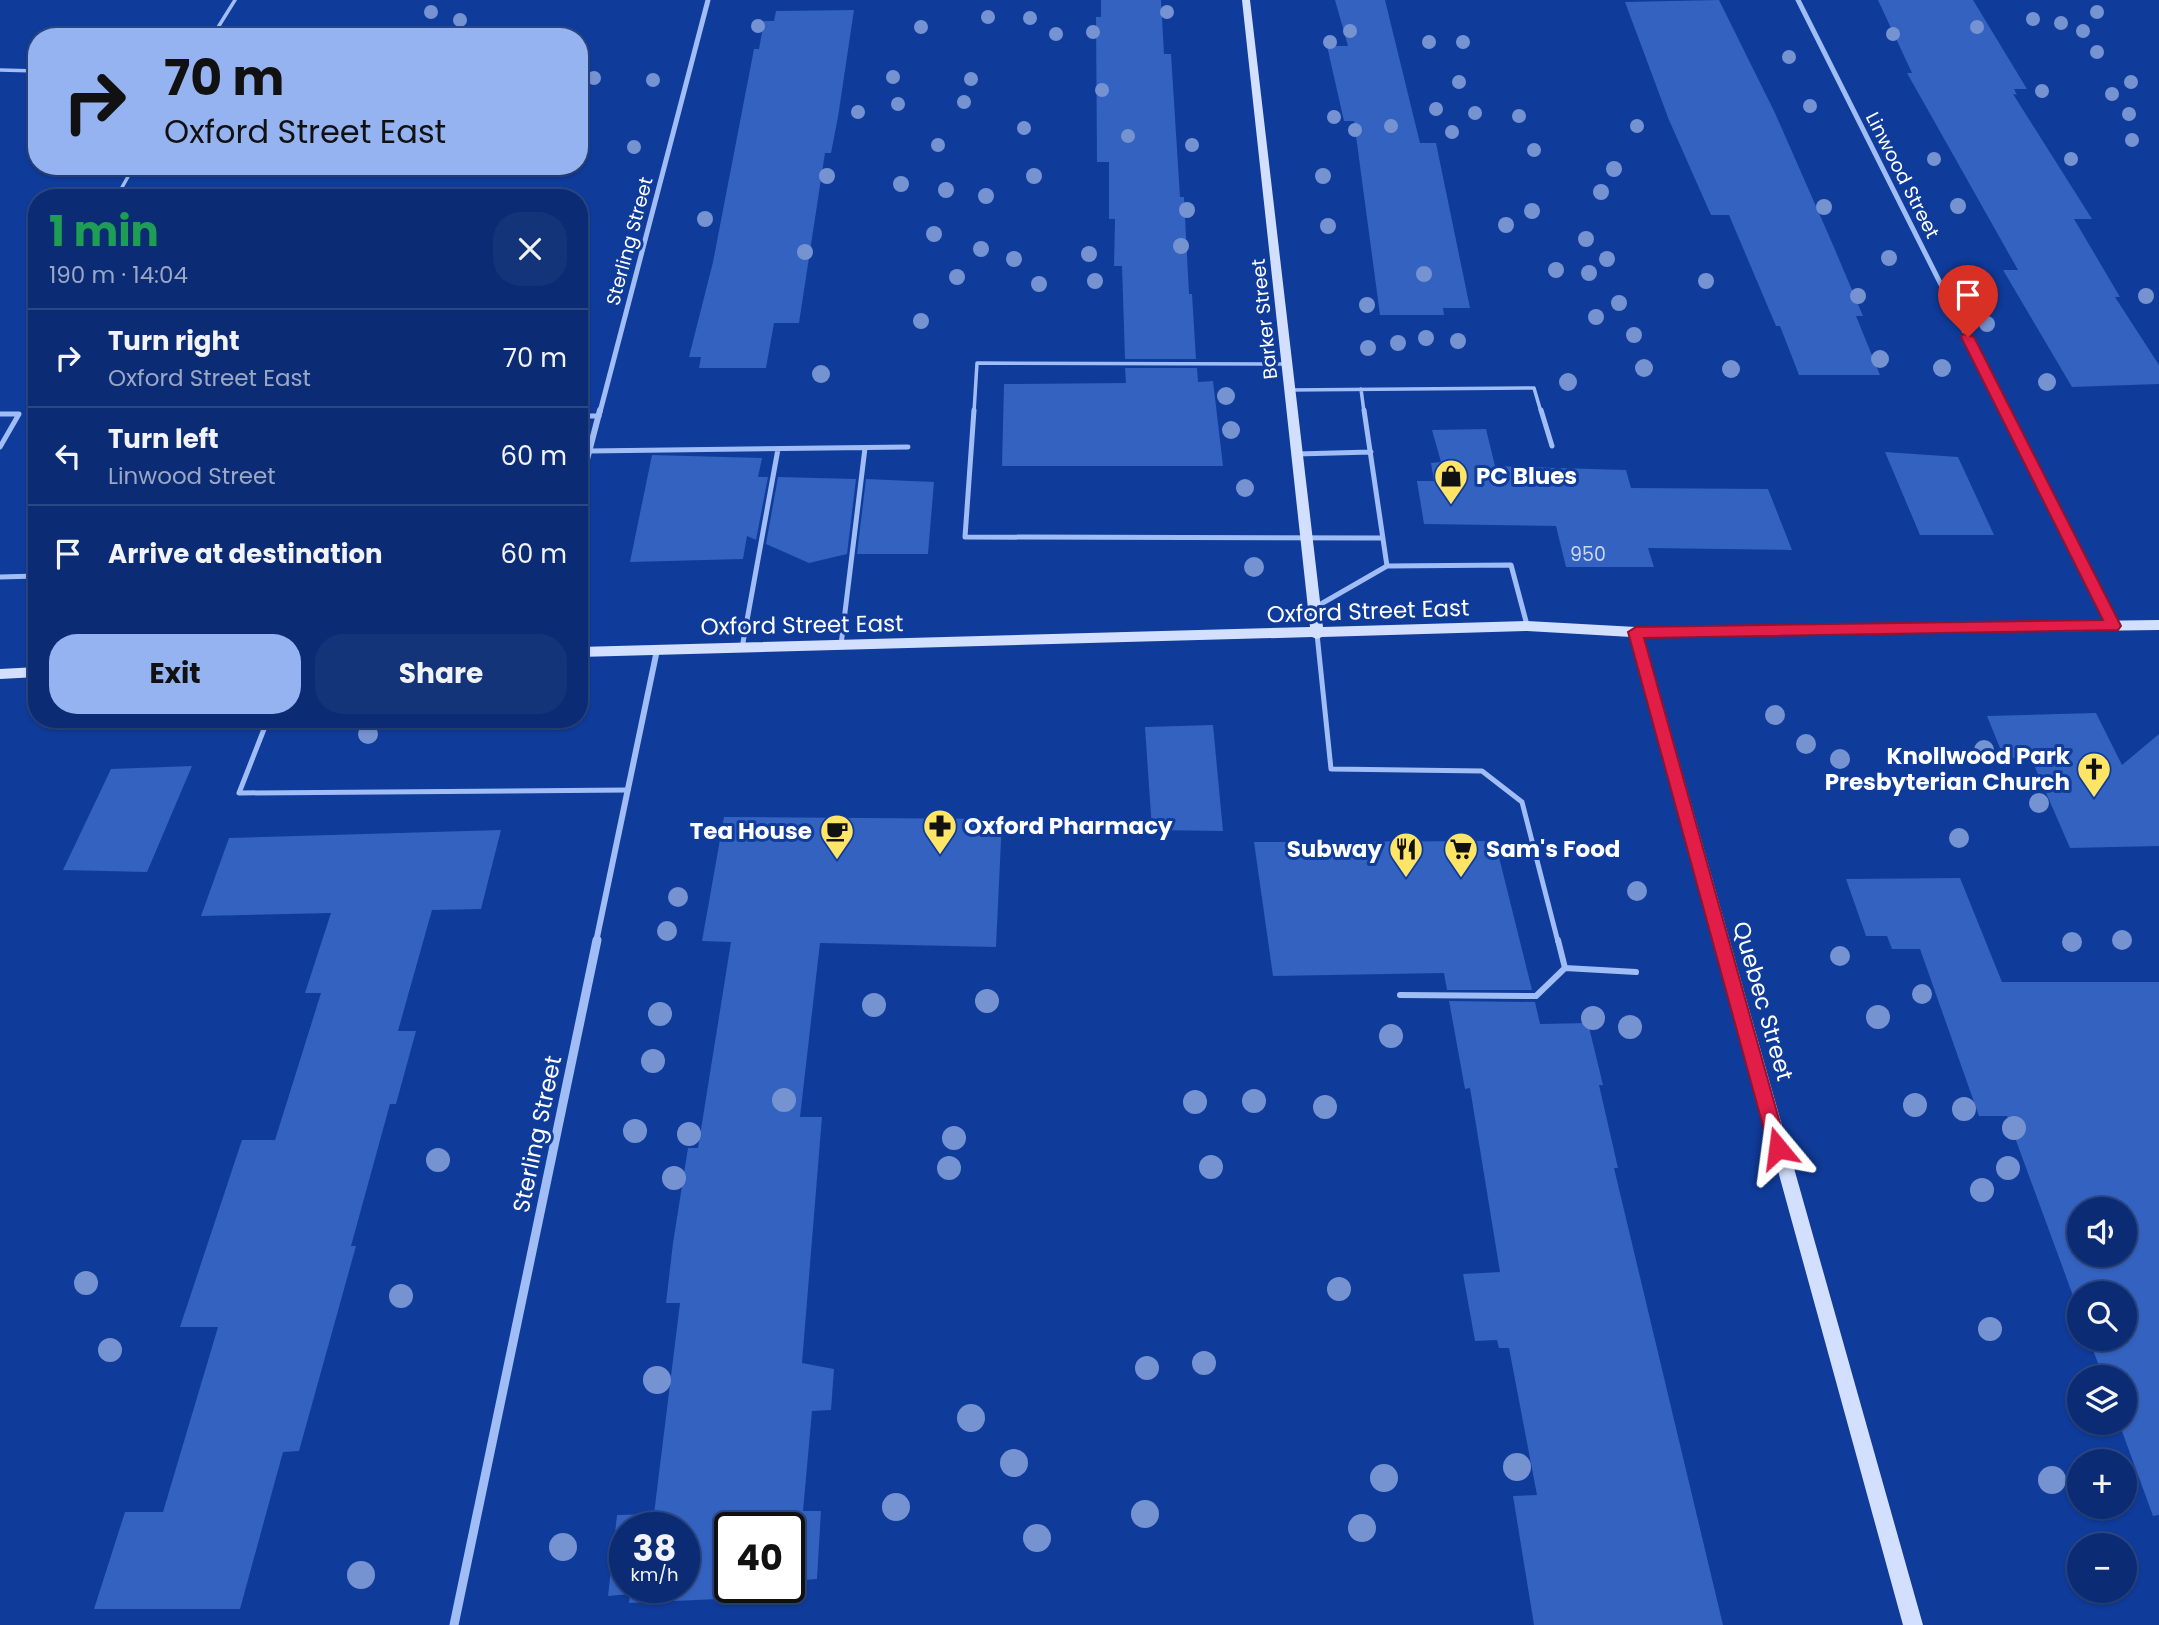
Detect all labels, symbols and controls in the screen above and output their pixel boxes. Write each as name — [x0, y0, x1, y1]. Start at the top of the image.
text: 70 m — [164, 44, 284, 112]
icon: right — [49, 56, 140, 147]
street label: Linwood Street — [1859, 107, 1946, 243]
text: Oxford Street East — [164, 109, 446, 154]
street label: Sterling Street — [599, 174, 660, 308]
text: 1 min — [49, 202, 159, 261]
button: close — [493, 212, 567, 286]
street label: Barker Street — [1245, 257, 1284, 380]
text: 190 m · 14:04 — [49, 259, 188, 291]
pin — [1938, 265, 1998, 337]
icon: arrive — [1949, 276, 1987, 314]
text: Turn right — [108, 323, 240, 359]
icon: right — [49, 339, 87, 377]
text: 70 m — [503, 340, 567, 376]
text: Oxford Street East — [108, 362, 311, 394]
text: Turn left — [108, 421, 219, 457]
icon: left — [49, 437, 87, 475]
text: 60 m — [500, 438, 567, 474]
shop icon: PC Blues — [1432, 457, 1470, 506]
text: Linwood Street — [108, 460, 276, 492]
place label: PC Blues — [1476, 460, 1577, 492]
icon: arrive — [49, 535, 87, 573]
text: Arrive at destination — [108, 536, 383, 572]
text: 60 m — [500, 536, 567, 572]
house number: 950 — [1570, 541, 1606, 568]
street label: Oxford Street East — [1266, 591, 1470, 631]
street label: Oxford Street East — [700, 607, 904, 643]
button: Exit — [49, 634, 301, 714]
button: Share — [315, 634, 567, 714]
place label: Knollwood Park Presbyterian Church — [1825, 740, 2071, 798]
church icon: Knollwood Park Presbyterian Church — [2075, 750, 2113, 799]
pharmacy icon: Oxford Pharmacy — [921, 807, 959, 856]
place label: Oxford Pharmacy — [964, 810, 1173, 842]
cafe icon: Tea House — [818, 812, 856, 861]
place label: Tea House — [690, 815, 812, 847]
restaurant icon: Subway — [1387, 830, 1425, 879]
supermarket icon: Sam's Food — [1442, 830, 1480, 879]
place label: Subway — [1287, 833, 1382, 865]
place label: Sam's Food — [1486, 833, 1620, 865]
street label: Quebec Street — [1725, 918, 1801, 1084]
street label: Sterling Street — [505, 1053, 569, 1215]
position arrow — [1741, 1111, 1815, 1185]
map controls — [2067, 1197, 2137, 1603]
button: sound — [2067, 1197, 2137, 1267]
button: search — [2067, 1281, 2137, 1351]
button: layers — [2067, 1365, 2137, 1435]
button: + — [2067, 1449, 2137, 1519]
speed limit sign: 40 — [714, 1512, 805, 1603]
text: 38 — [633, 1524, 676, 1573]
button: − — [2067, 1533, 2137, 1603]
text: km/h — [631, 1562, 678, 1587]

